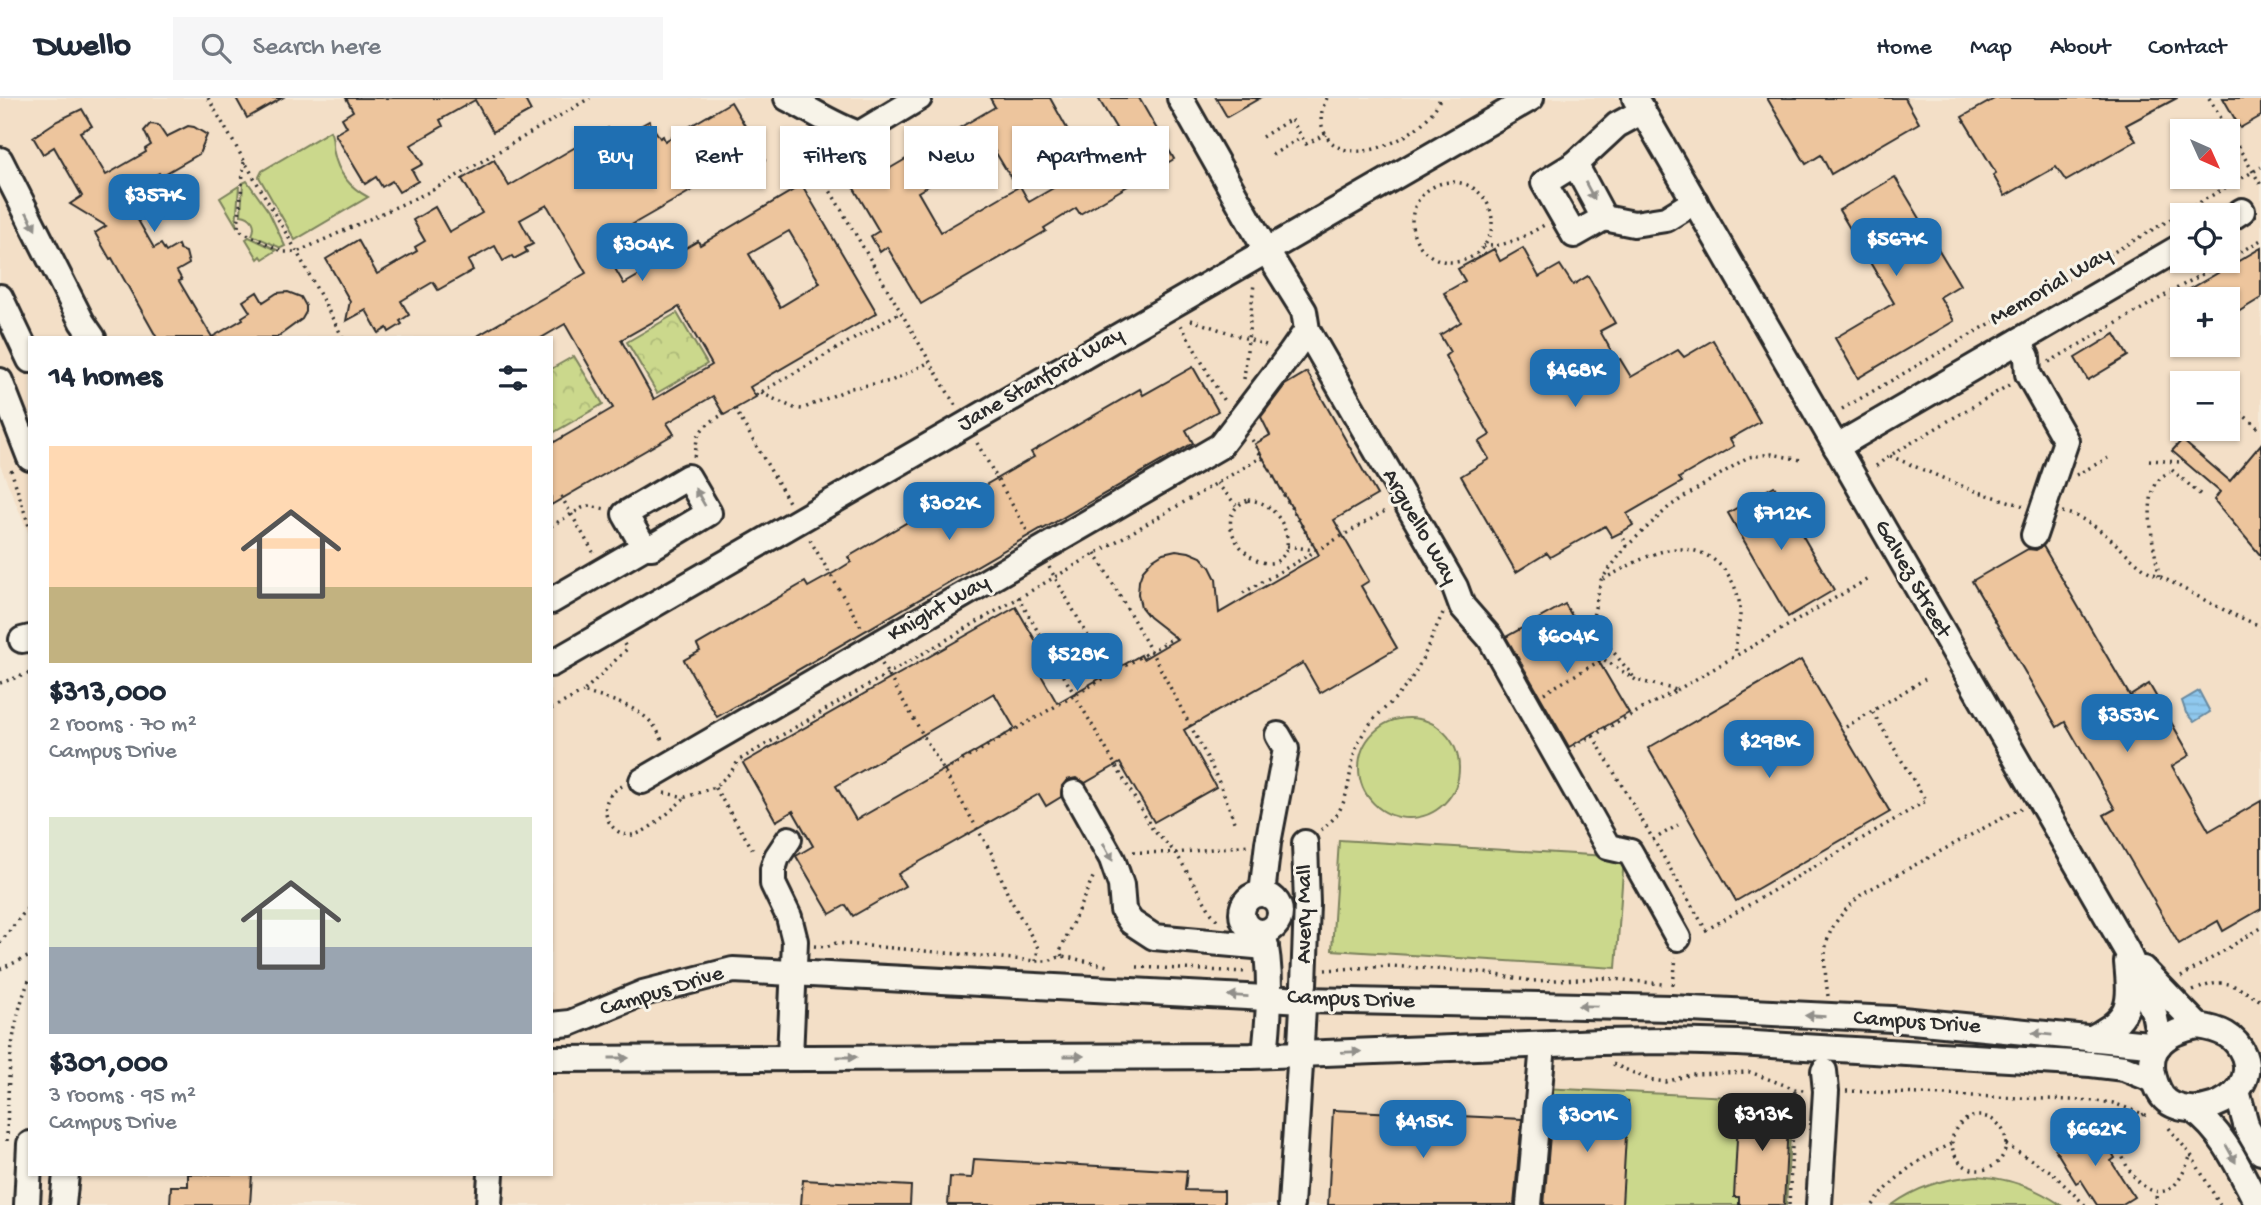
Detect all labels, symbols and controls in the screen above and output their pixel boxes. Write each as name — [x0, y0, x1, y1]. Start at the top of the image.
search box — [173, 17, 663, 80]
text: Dwello — [35, 29, 131, 67]
icon: search — [197, 29, 235, 67]
text: Search here — [253, 33, 381, 64]
text: Home — [1876, 34, 1932, 63]
text: Map — [1970, 34, 2012, 63]
text: About — [2050, 34, 2110, 63]
text: Contact — [2148, 34, 2226, 63]
north arrow — [2170, 119, 2240, 189]
map controls — [2170, 119, 2240, 441]
chip: Buy — [574, 126, 657, 189]
chip: Rent — [671, 126, 766, 189]
chip: Filters — [780, 126, 890, 189]
chip: New — [904, 126, 998, 189]
chip: Apartment — [1012, 126, 1169, 189]
pin: $357K — [105, 174, 203, 234]
one-way arrow — [1584, 181, 1595, 201]
text: $357K — [125, 183, 184, 210]
button: locate — [2170, 203, 2240, 273]
one-way arrow — [25, 211, 36, 231]
pin: $567K — [1847, 218, 1945, 278]
pin: $304K — [593, 223, 691, 283]
text: $567K — [1867, 227, 1925, 254]
text: $304K — [613, 232, 671, 259]
street label: Memorial Way — [1985, 241, 2117, 333]
button: + — [2170, 287, 2240, 357]
street label: Jane Stanford Way — [953, 322, 1129, 438]
pin: $468K — [1526, 350, 1624, 409]
text: $468K — [1546, 358, 1604, 385]
icon: filters — [494, 359, 532, 397]
text: 14 homes — [49, 361, 162, 396]
button: − — [2170, 371, 2240, 441]
street label: Arguello Way — [1375, 465, 1463, 589]
pin: $302K — [900, 482, 998, 542]
one-way arrow — [693, 488, 706, 507]
icon: home — [228, 491, 354, 617]
text: $302K — [919, 491, 979, 518]
pin: $712K — [1732, 492, 1830, 552]
text: $712K — [1753, 501, 1809, 528]
street label: Galvez Street — [1867, 515, 1957, 644]
street label: Knight Way — [884, 569, 994, 649]
pin: $604K — [1518, 616, 1616, 675]
text: $604K — [1538, 624, 1596, 651]
pin: $528K — [1028, 634, 1126, 693]
text: $528K — [1048, 642, 1106, 669]
text: $313,000 — [49, 677, 166, 712]
pin: $353K — [2078, 694, 2176, 754]
text: $353K — [2098, 703, 2156, 730]
text: 2 rooms · 70 m² — [49, 712, 197, 739]
pin: $298K — [1720, 720, 1818, 780]
text: $298K — [1740, 729, 1798, 756]
text: Campus Drive — [49, 739, 177, 766]
one-way arrow — [1102, 843, 1114, 862]
icon: home — [228, 862, 354, 988]
street label: Avery Mall — [1292, 864, 1319, 964]
street label: Campus Drive — [597, 960, 728, 1024]
street label: Campus Drive — [1287, 984, 1416, 1016]
one-way arrow — [1227, 990, 1249, 1001]
one-way arrow — [1577, 1001, 1599, 1012]
street label: Campus Drive — [1852, 1005, 1983, 1041]
one-way arrow — [1804, 1011, 1826, 1022]
one-way arrow — [2031, 1028, 2053, 1039]
one-way arrow — [1340, 1046, 1362, 1057]
text: $301,000 — [49, 1048, 168, 1083]
one-way arrow — [1064, 1050, 1086, 1062]
one-way arrow — [836, 1051, 858, 1063]
one-way arrow — [609, 1052, 631, 1064]
text: 3 rooms · 95 m² — [49, 1083, 196, 1110]
pin: $301K — [1538, 1094, 1636, 1154]
pin: $313K — [1713, 1094, 1811, 1153]
pin: $415K — [1374, 1100, 1472, 1160]
text: $313K — [1734, 1102, 1790, 1129]
text: $301K — [1558, 1103, 1616, 1130]
pin: $662K — [2046, 1108, 2144, 1168]
text: $415K — [1395, 1109, 1451, 1136]
text: Campus Drive — [49, 1110, 177, 1137]
text: $662K — [2066, 1117, 2124, 1144]
one-way arrow — [2225, 1144, 2237, 1163]

